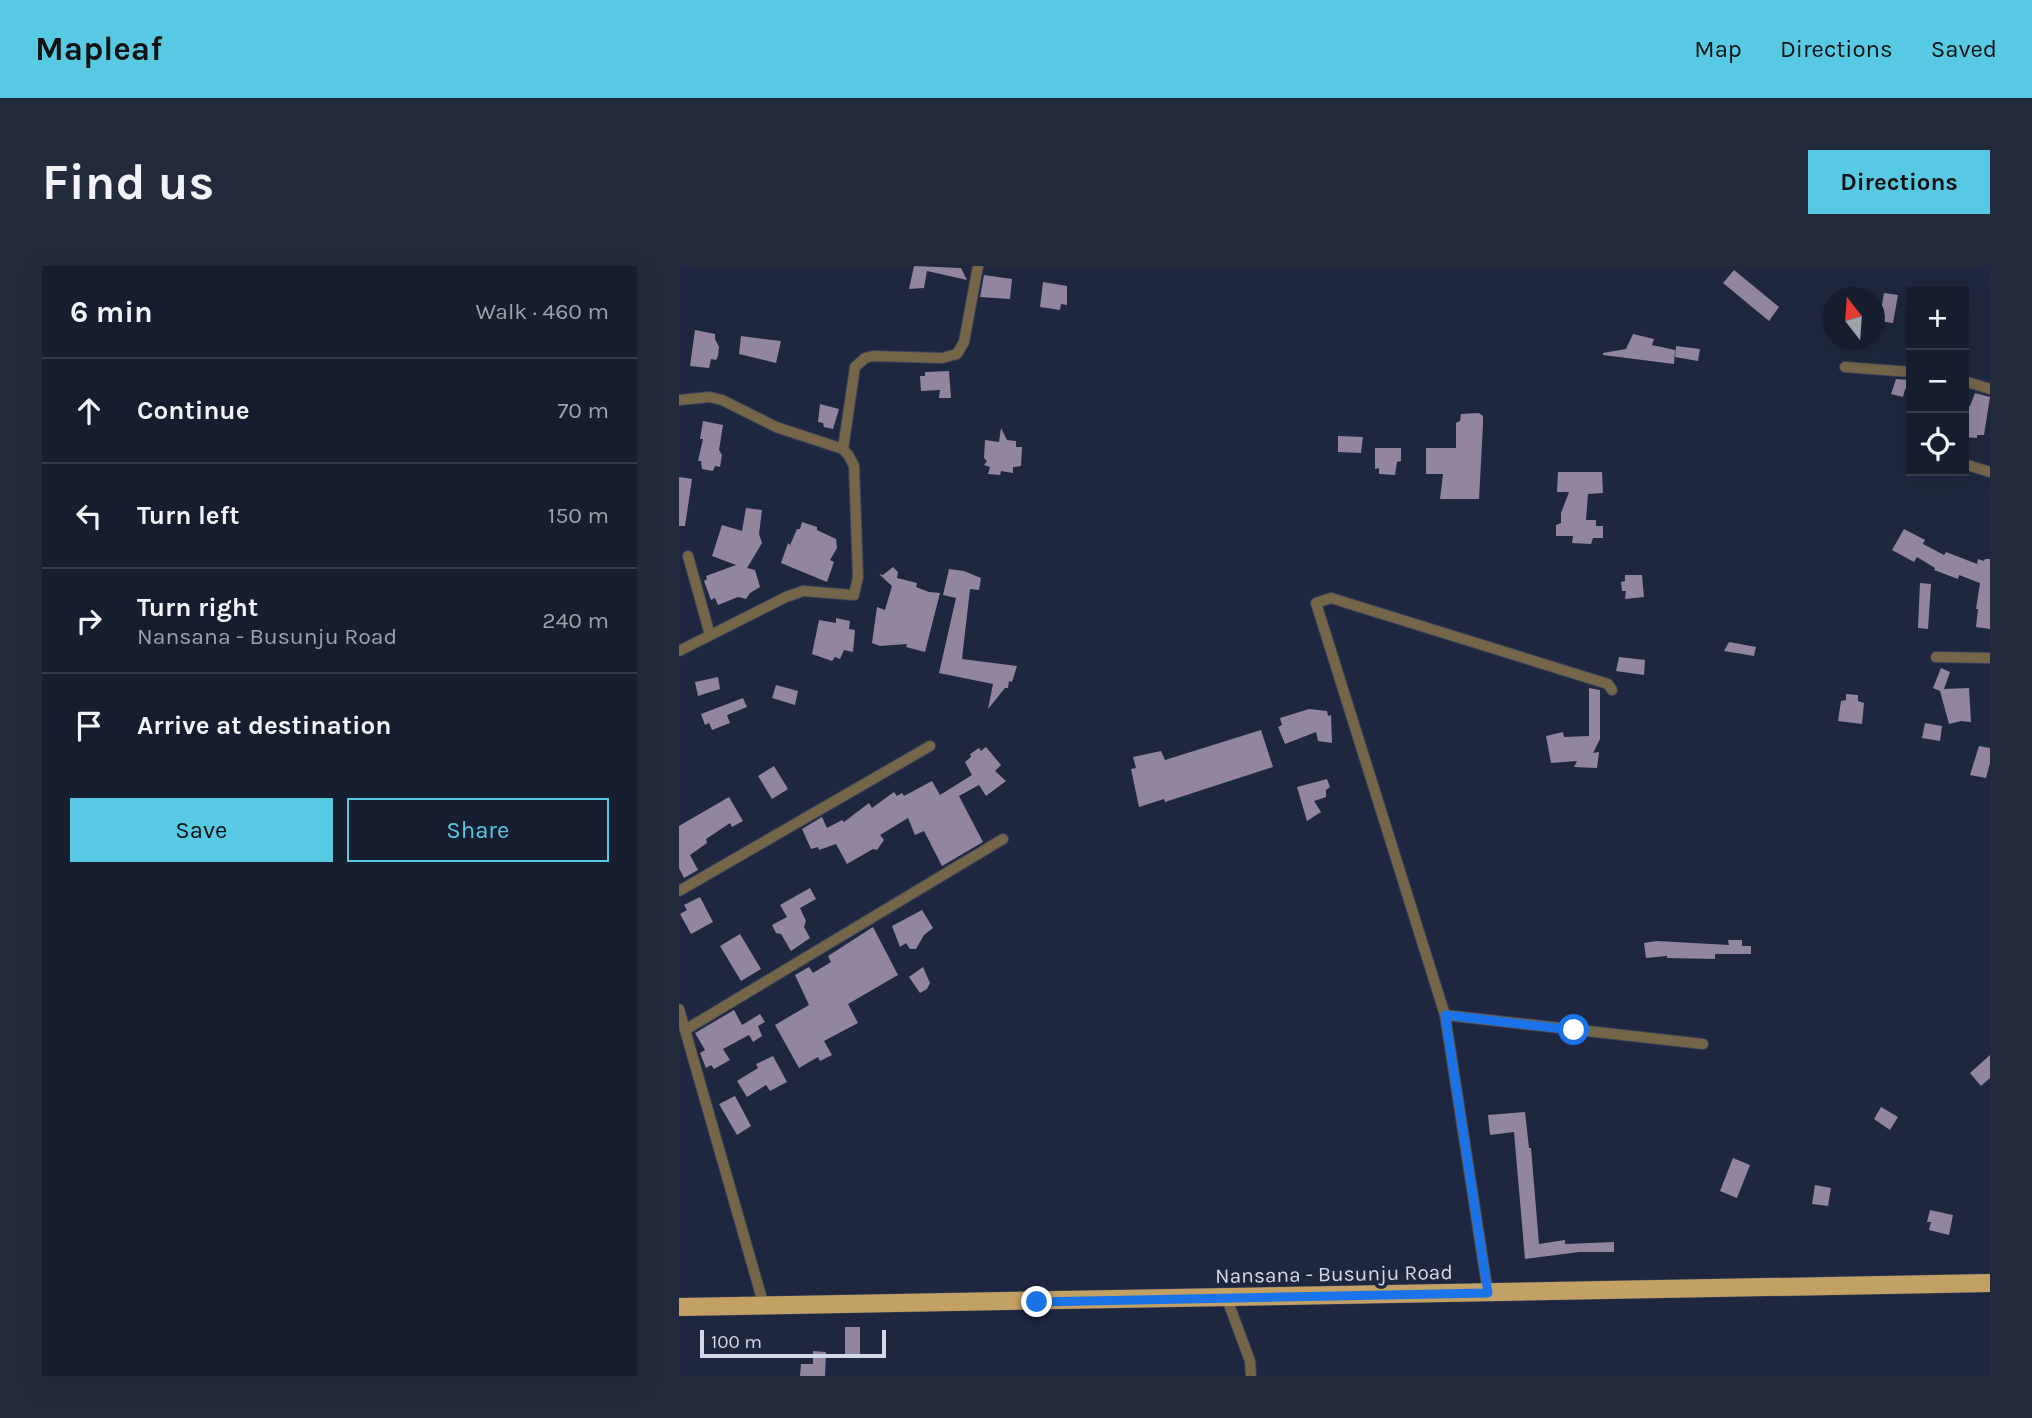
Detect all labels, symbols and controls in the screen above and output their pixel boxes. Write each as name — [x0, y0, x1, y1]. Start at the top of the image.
text: Mapleaf — [35, 30, 162, 68]
text: Map — [1694, 35, 1742, 63]
text: Directions — [1780, 35, 1893, 63]
text: Saved — [1931, 35, 1997, 63]
button: Directions — [1808, 150, 1990, 214]
text: Find us — [42, 154, 214, 211]
north arrow — [1822, 287, 1885, 350]
map controls — [1906, 287, 1969, 476]
button: + — [1906, 287, 1969, 350]
text: 6 min — [70, 294, 153, 330]
text: Walk · 460 m — [475, 298, 609, 325]
button: − — [1906, 350, 1969, 413]
icon: ahead — [70, 392, 108, 430]
text: Continue — [137, 395, 249, 426]
text: 70 m — [558, 397, 609, 424]
button: locate — [1906, 413, 1969, 476]
icon: left — [70, 497, 108, 535]
text: Turn left — [137, 500, 239, 531]
text: 150 m — [548, 502, 609, 529]
text: Turn right — [137, 592, 258, 623]
icon: right — [70, 602, 108, 640]
text: 240 m — [542, 607, 609, 634]
text: Nansana - Busunju Road — [137, 623, 397, 650]
icon: arrive — [70, 707, 108, 745]
text: Arrive at destination — [137, 710, 391, 741]
button: Save — [70, 798, 333, 862]
button: Share — [347, 798, 609, 862]
route start — [1558, 1014, 1589, 1045]
street label: Nansana - Busunju Road — [1215, 1260, 1453, 1288]
route end — [1021, 1286, 1052, 1317]
scale bar — [700, 1327, 885, 1359]
text: 100 m — [711, 1331, 762, 1353]

